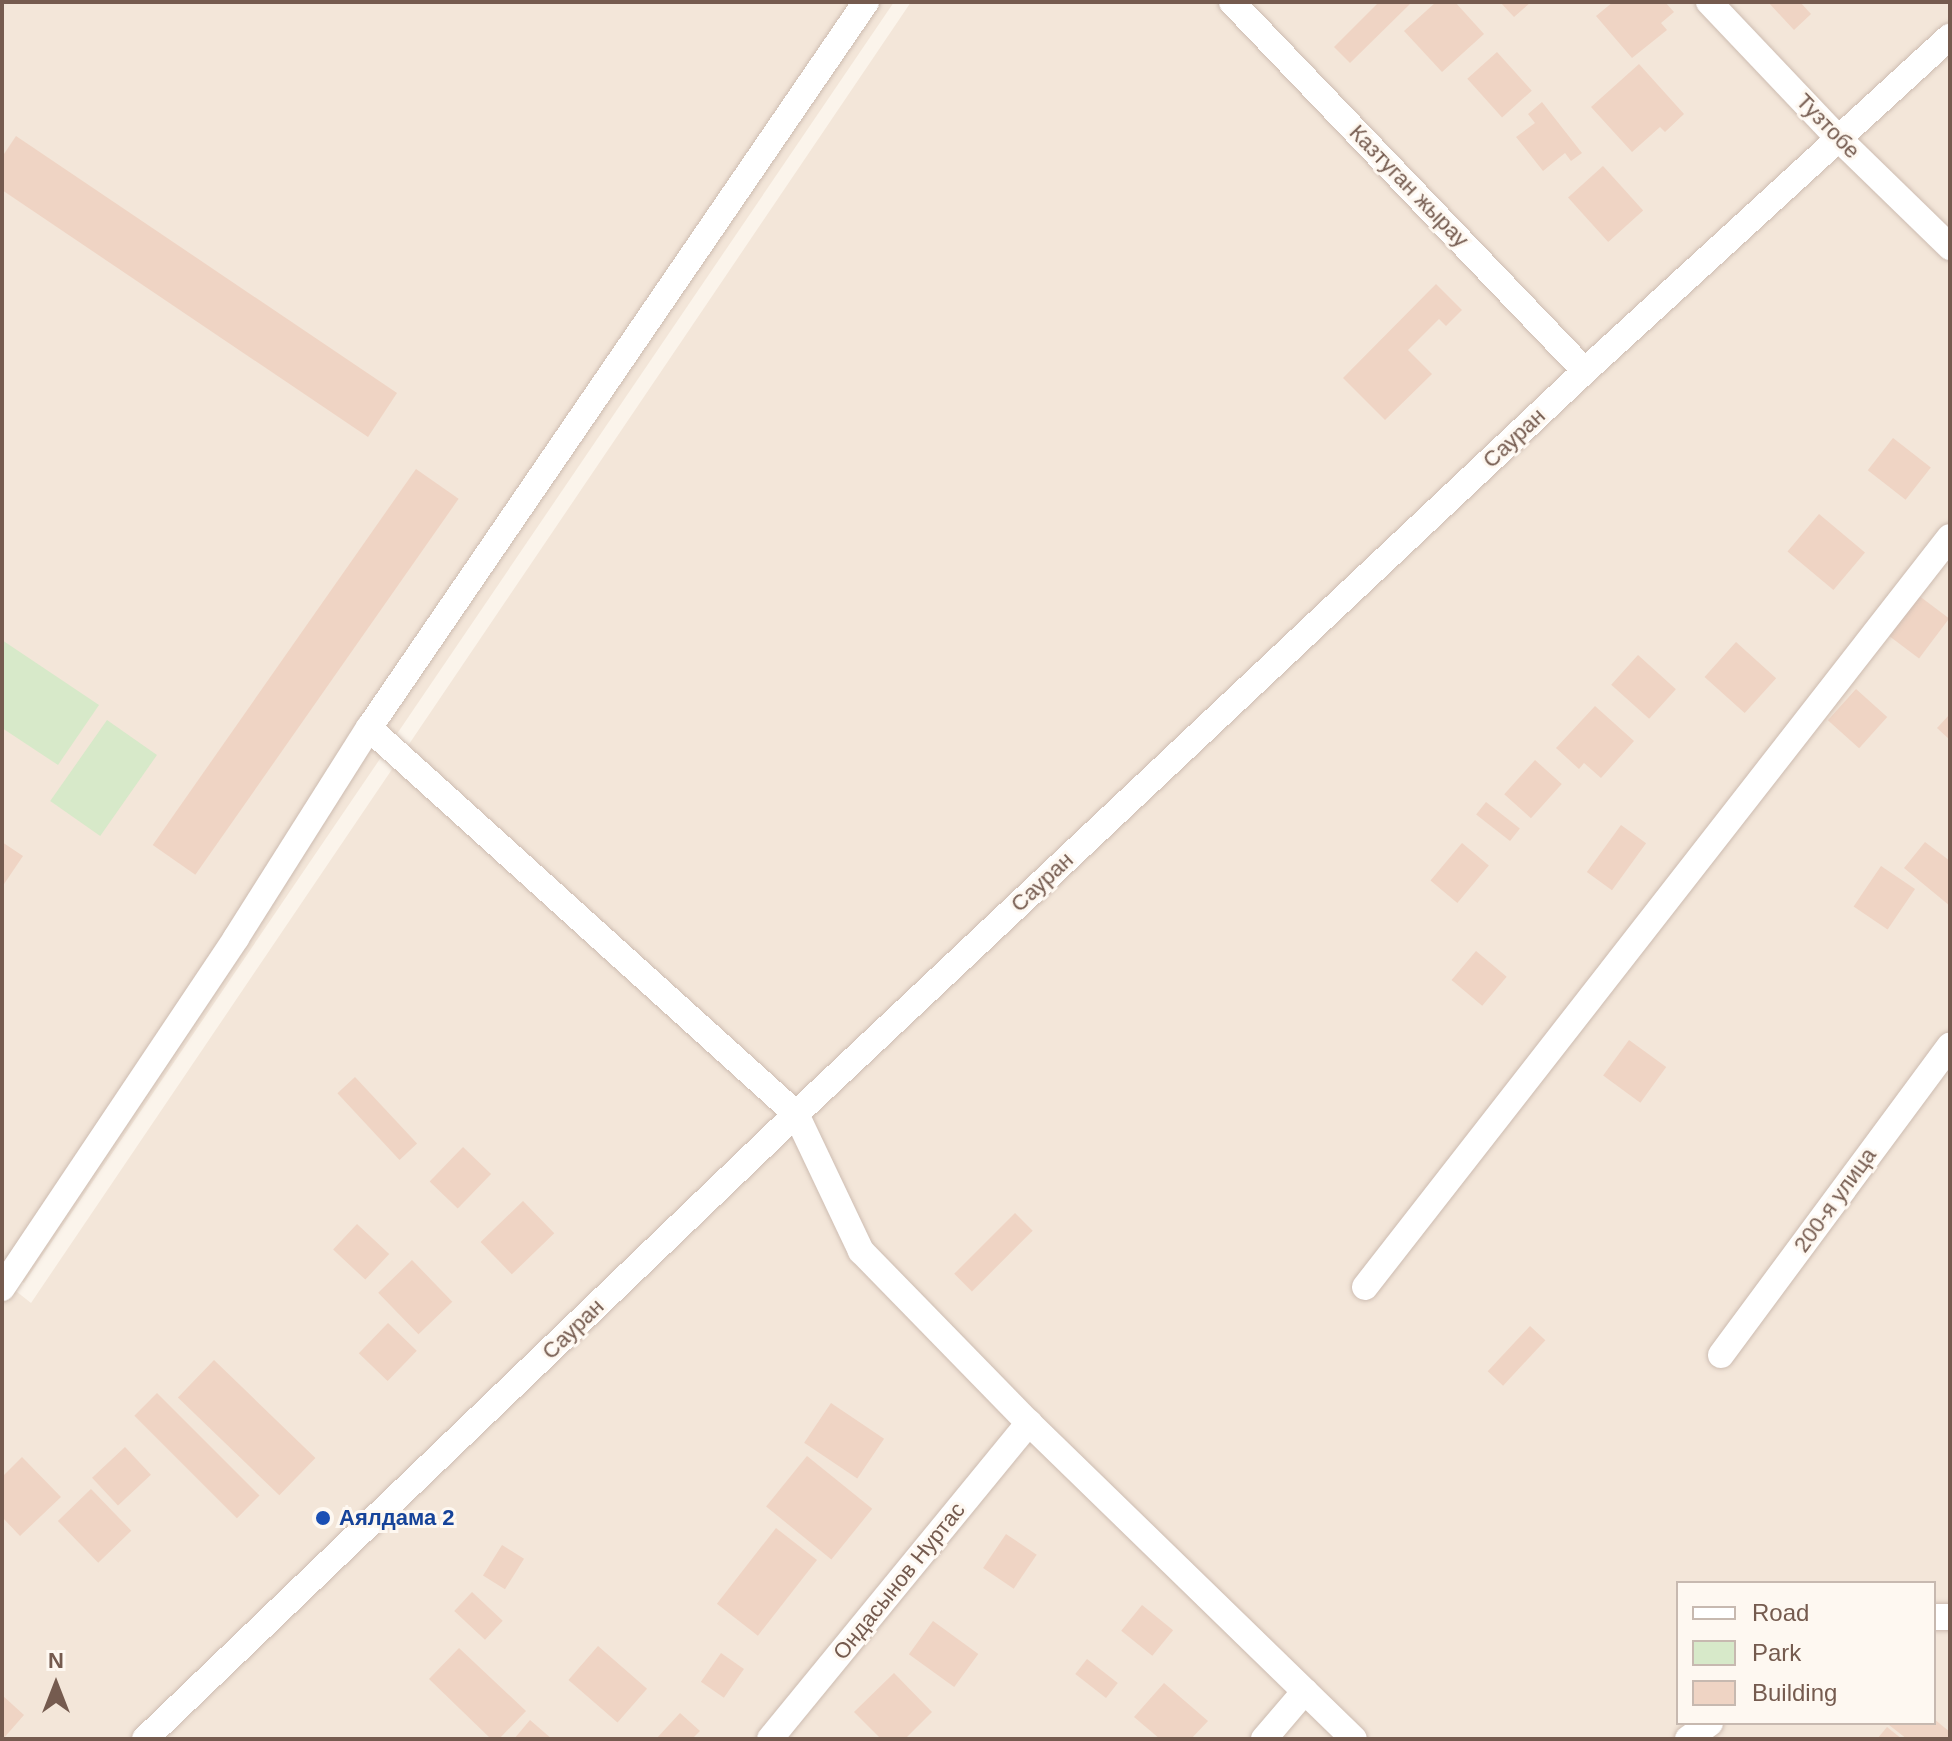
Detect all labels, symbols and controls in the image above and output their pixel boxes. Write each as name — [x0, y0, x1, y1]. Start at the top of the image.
street label: Тузтобе — [1791, 88, 1865, 164]
street label: Казтуган жырау — [1344, 119, 1474, 253]
street label: Сауран — [1477, 403, 1551, 473]
street label: Сауран — [1005, 847, 1079, 917]
street label: 200-я улица — [1788, 1143, 1882, 1257]
street label: Сауран — [537, 1293, 609, 1365]
street label: Ондасынов Нуртас — [827, 1497, 971, 1665]
place label: Аялдама 2 — [339, 1505, 454, 1531]
marker: Аялдама 2 — [314, 1509, 332, 1527]
legend — [1676, 1581, 1936, 1725]
text: Road — [1752, 1599, 1809, 1626]
text: Park — [1752, 1639, 1801, 1666]
north arrow — [16, 1645, 96, 1725]
text: N — [48, 1648, 64, 1673]
text: Building — [1752, 1679, 1837, 1706]

